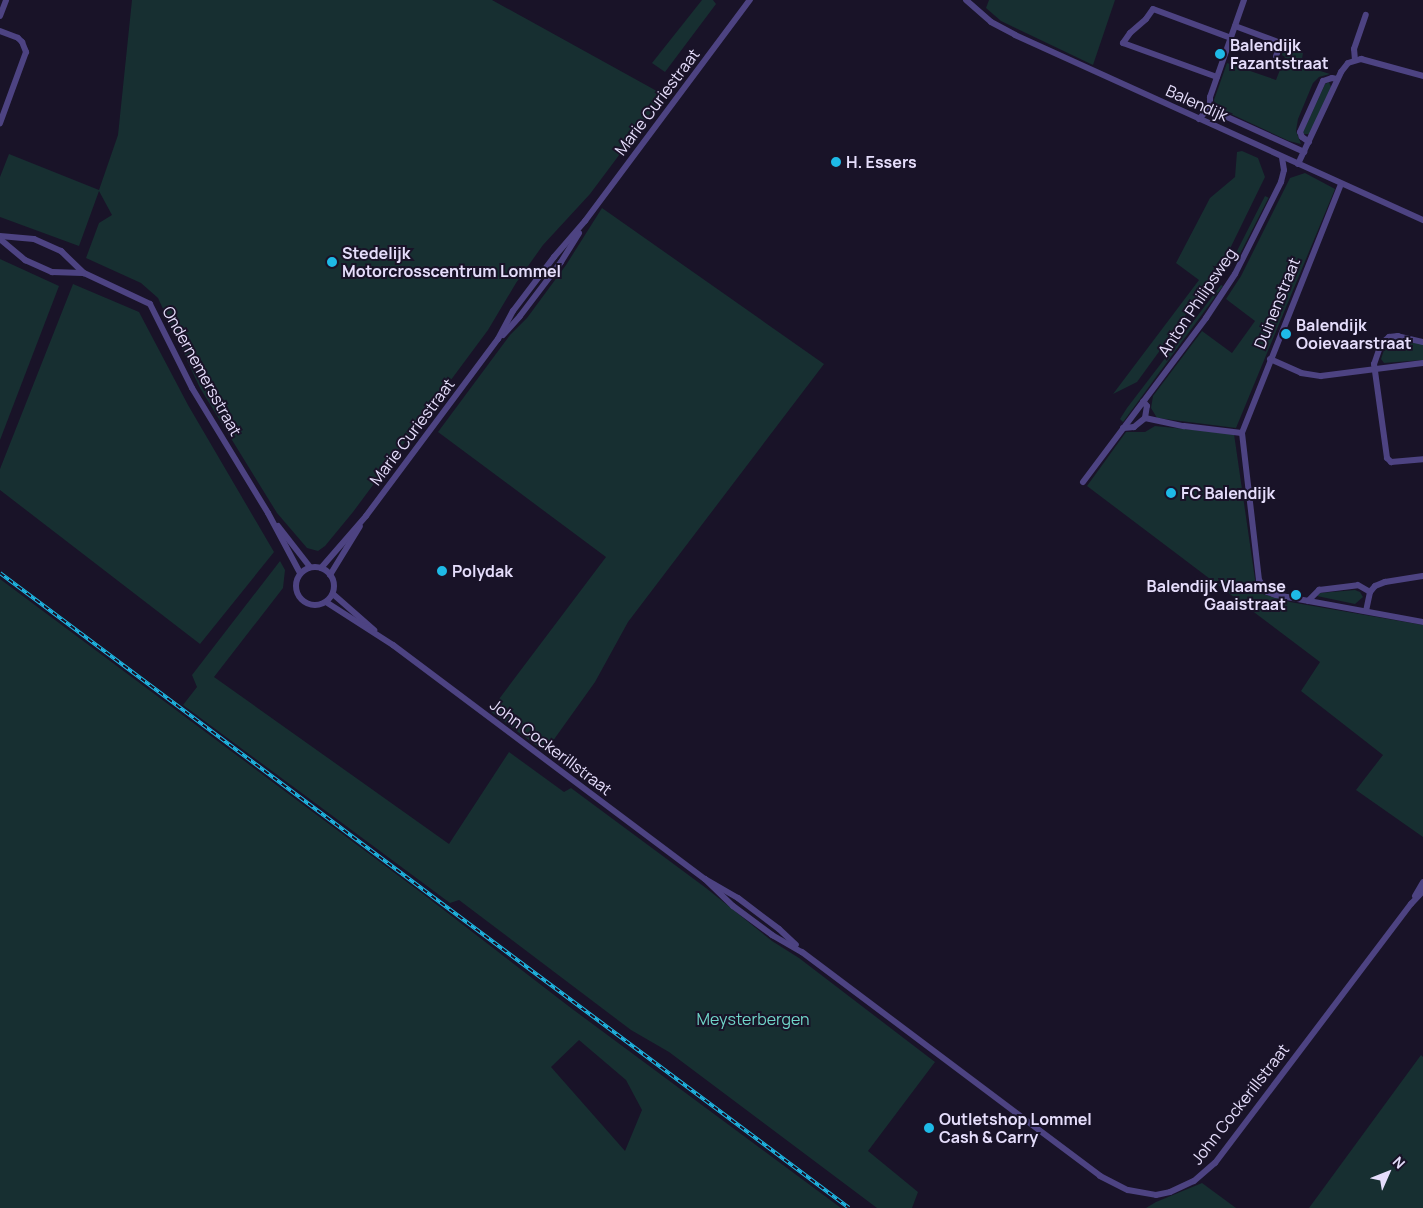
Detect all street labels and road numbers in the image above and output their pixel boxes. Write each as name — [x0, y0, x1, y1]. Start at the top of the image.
street label: Marie Curiestraat — [611, 45, 703, 159]
street label: Balendijk — [1163, 81, 1231, 125]
street label: Anton Philipsweg — [1154, 244, 1240, 360]
street label: Duinenstraat — [1250, 255, 1304, 351]
street label: Ondernemersstraat — [158, 303, 246, 439]
street label: Marie Curiestraat — [366, 375, 458, 489]
street label: John Cockerillstraat — [486, 695, 616, 799]
street label: John Cockerillstraat — [1187, 1040, 1293, 1168]

